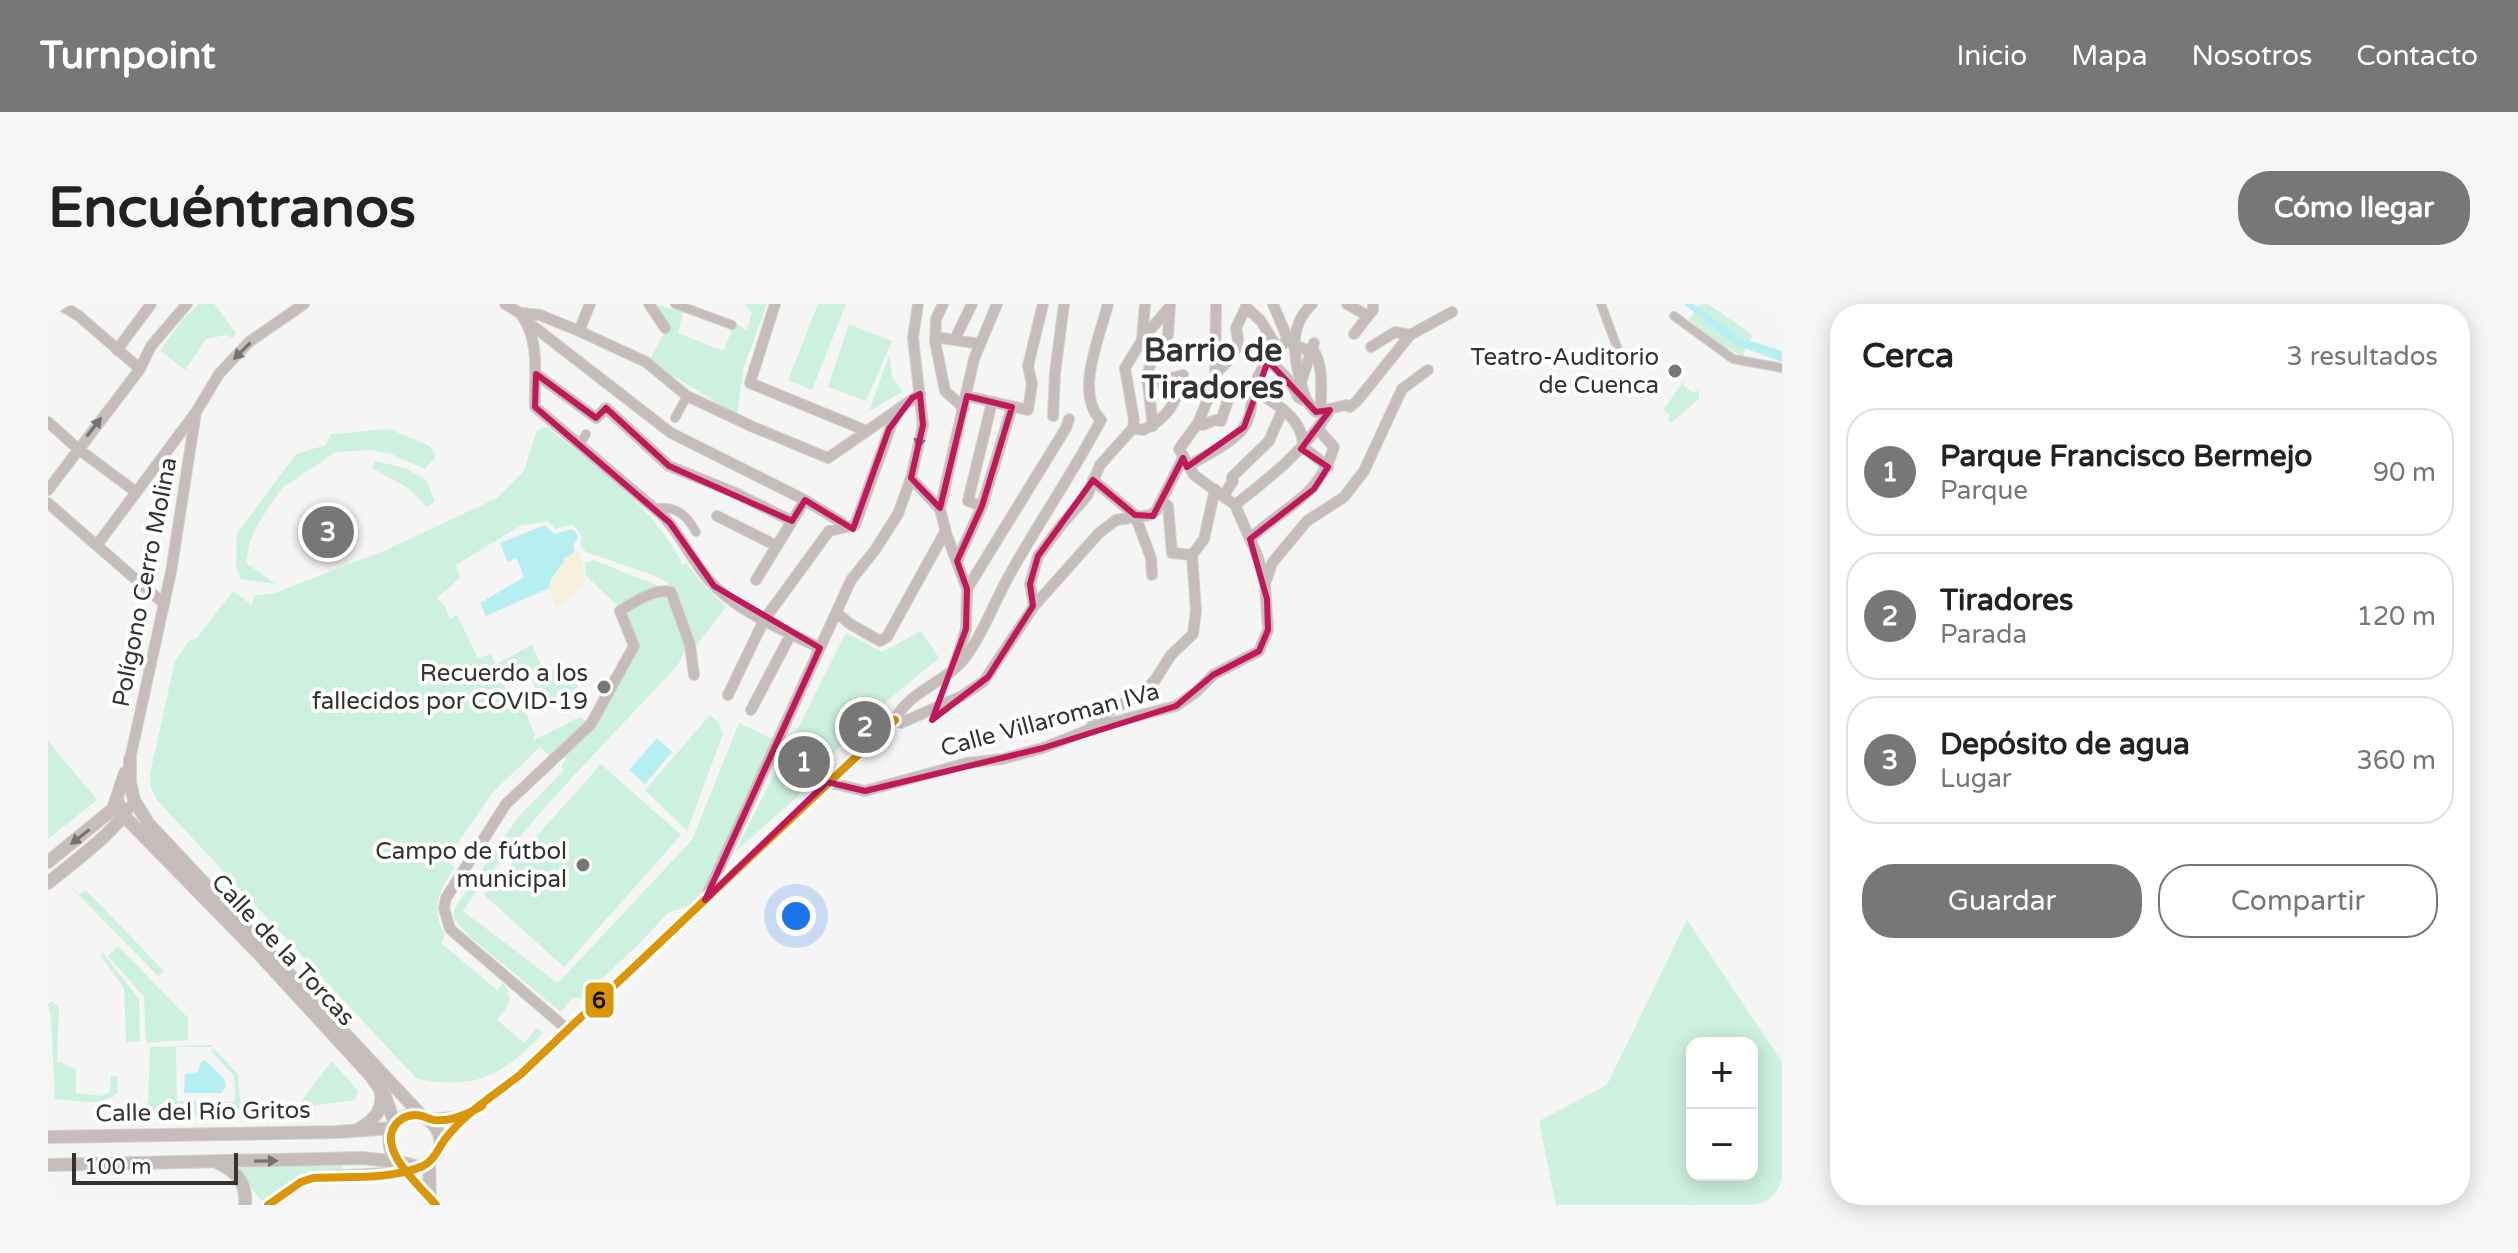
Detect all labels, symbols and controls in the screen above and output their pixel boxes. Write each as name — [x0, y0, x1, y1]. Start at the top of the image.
text: Turnpoint — [40, 33, 215, 79]
text: Inicio — [1957, 39, 2027, 73]
text: Mapa — [2071, 39, 2147, 73]
text: Nosotros — [2191, 39, 2312, 73]
text: Contacto — [2356, 39, 2478, 73]
button: Cómo llegar — [2238, 171, 2470, 245]
text: Encuéntranos — [48, 175, 416, 242]
district label: Barrio de Tiradores — [1141, 332, 1284, 407]
text: Cerca — [1862, 336, 1954, 377]
one-way arrow — [232, 341, 251, 360]
text: 3 resultados — [2287, 341, 2438, 372]
place label: Teatro-Auditorio de Cuenca — [1470, 343, 1659, 400]
marker: Teatro-Auditorio de Cuenca — [1666, 362, 1684, 380]
one-way arrow — [85, 417, 102, 437]
one-way arrow — [913, 424, 926, 449]
text: Parque Francisco Bermejo — [1940, 438, 2313, 475]
street label: Polígono Cerro Molina — [107, 455, 183, 709]
text: 1 — [1882, 457, 1898, 488]
text: 90 m — [2373, 457, 2436, 488]
text: Parque — [1940, 475, 2028, 506]
pin: 3 — [302, 502, 354, 562]
text: Tiradores — [1940, 582, 2073, 619]
text: 2 — [1882, 601, 1898, 632]
text: 120 m — [2356, 601, 2436, 632]
text: Parada — [1940, 619, 2027, 650]
place label: Recuerdo a los fallecidos por COVID-19 — [312, 659, 588, 716]
street label: Calle Villaroman IVa — [937, 677, 1163, 763]
marker: Recuerdo a los fallecidos por COVID-19 — [595, 678, 613, 696]
pin: 2 — [839, 697, 891, 757]
text: Depósito de agua — [1940, 726, 2190, 763]
pin: 1 — [778, 732, 830, 792]
text: 3 — [1882, 745, 1898, 776]
text: 360 m — [2356, 745, 2436, 776]
text: Lugar — [1940, 763, 2012, 794]
one-way arrow — [70, 828, 90, 845]
place label: Campo de fútbol municipal — [375, 837, 567, 894]
marker: Campo de fútbol municipal — [574, 856, 592, 874]
button: Guardar — [1862, 864, 2142, 938]
button: Compartir — [2158, 864, 2438, 938]
street label: Calle de la Torcas — [205, 868, 361, 1032]
your location — [776, 896, 816, 936]
line badge: 6 — [584, 981, 615, 1019]
text: 6 — [592, 988, 606, 1014]
map controls — [1686, 1037, 1758, 1181]
button: + — [1686, 1037, 1758, 1109]
street label: Calle del Río Gritos — [95, 1096, 311, 1128]
button: − — [1686, 1109, 1758, 1181]
scale bar — [72, 1149, 238, 1185]
text: 100 m — [84, 1154, 151, 1180]
one-way arrow — [254, 1155, 279, 1167]

